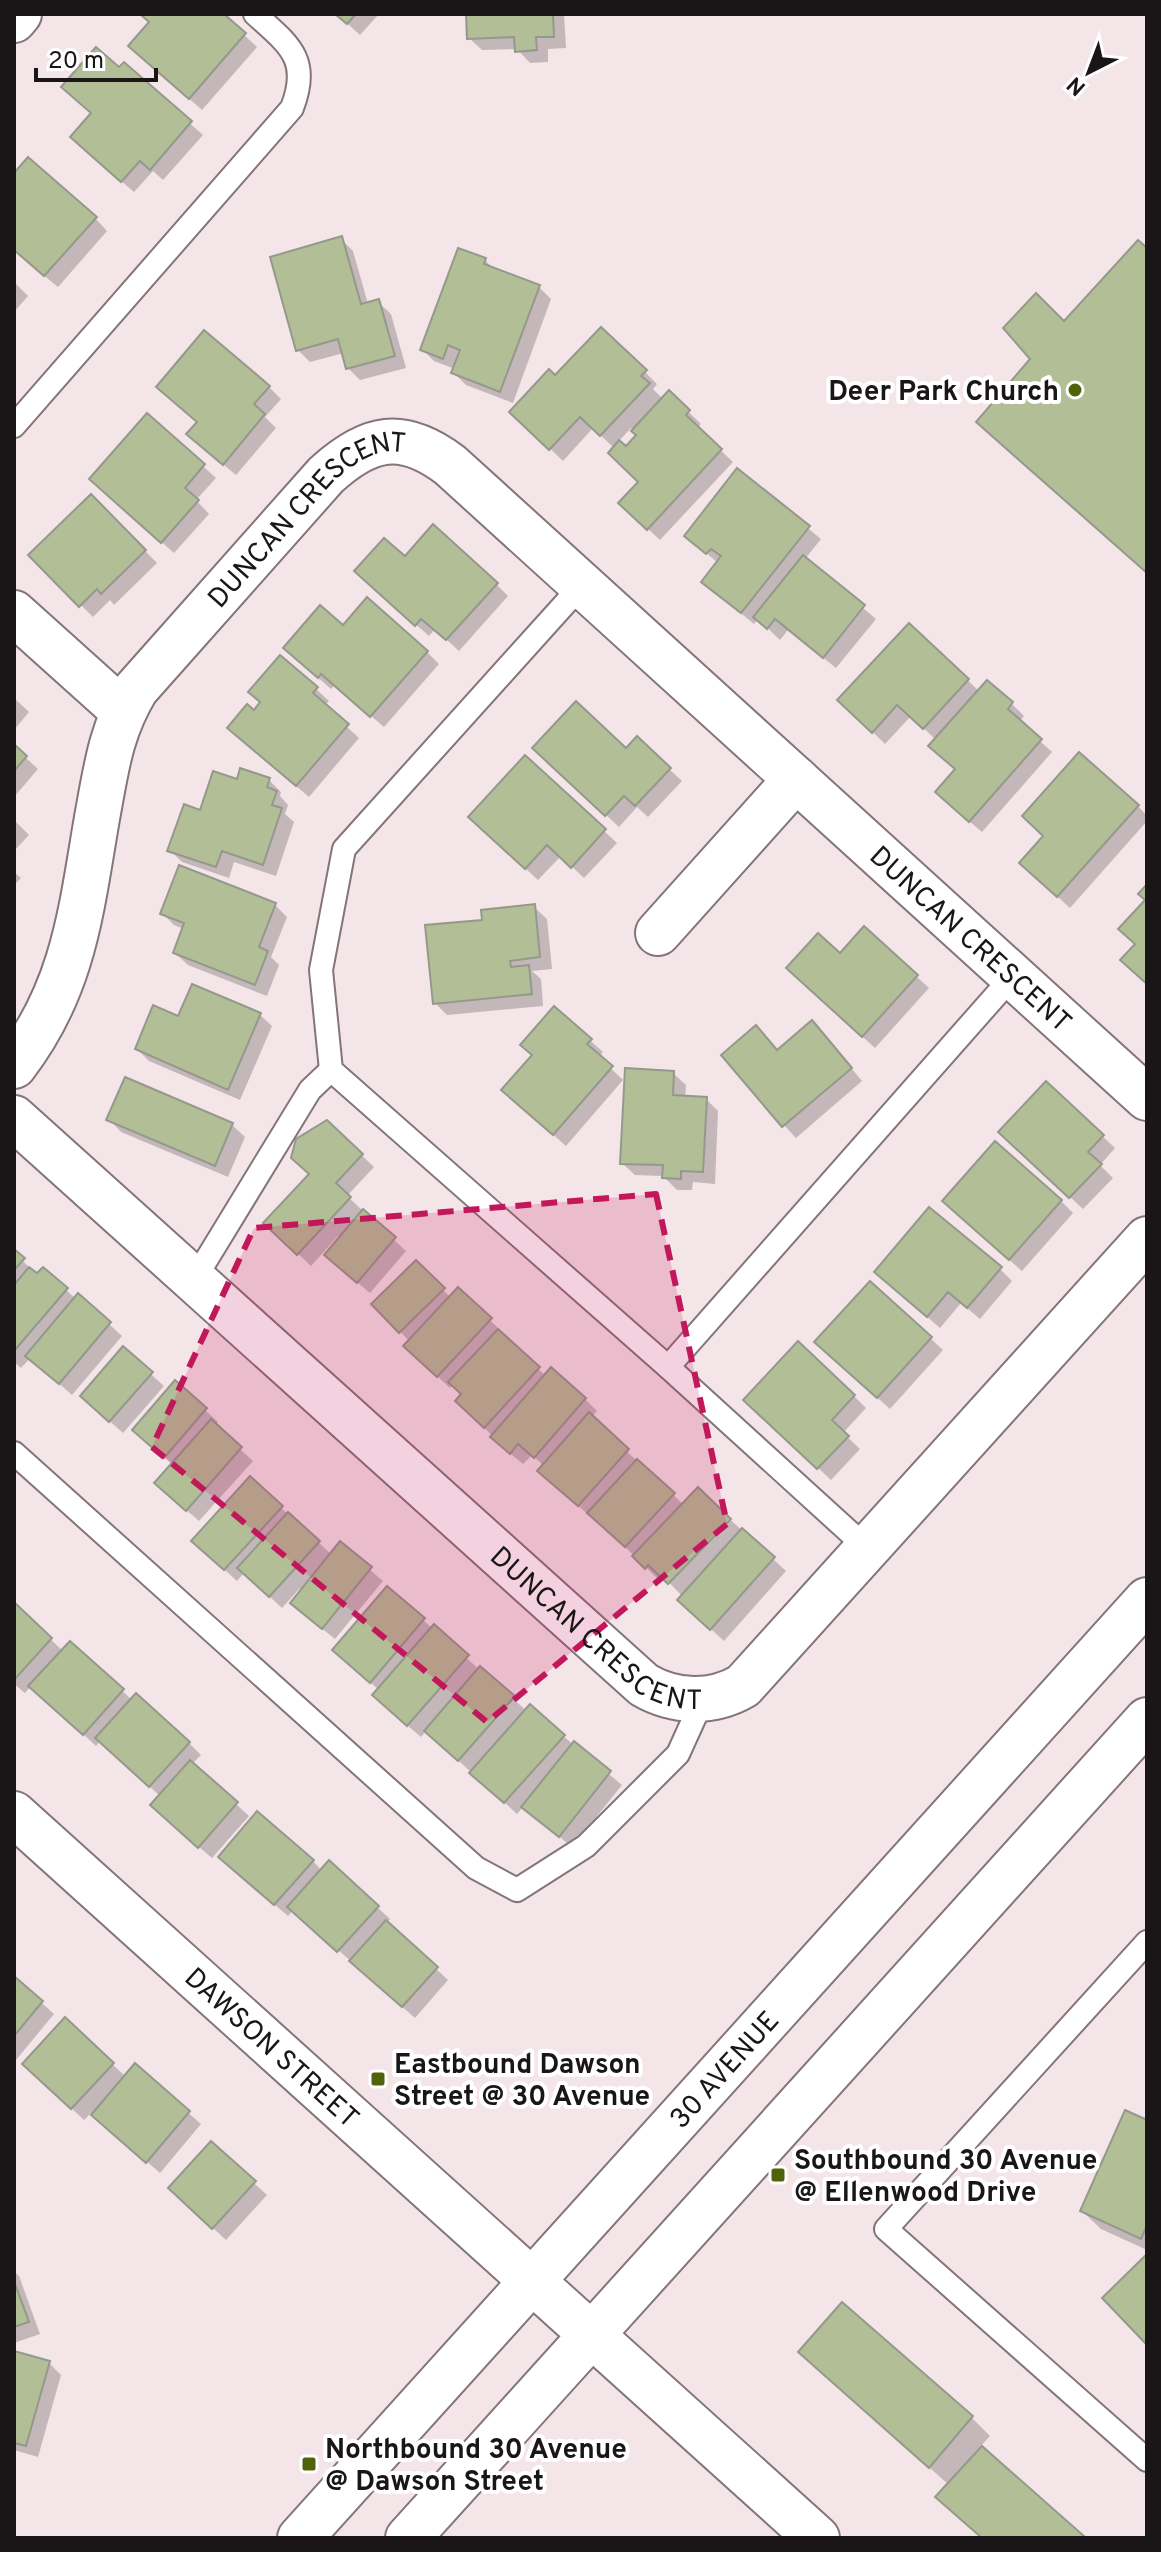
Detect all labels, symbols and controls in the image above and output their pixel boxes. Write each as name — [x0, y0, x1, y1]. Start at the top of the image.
scale bar — [36, 32, 156, 82]
north arrow — [1049, 32, 1129, 112]
text: 20 m — [48, 47, 104, 77]
text: N — [1062, 70, 1092, 100]
place label: Deer Park Church — [828, 375, 1059, 411]
marker: Deer Park Church — [1066, 381, 1084, 399]
street label: DUNCAN CRESCENT — [201, 426, 407, 617]
street label: DUNCAN CRESCENT — [860, 840, 1078, 1042]
street label: DUNCAN CRESCENT — [481, 1540, 703, 1720]
street label: DAWSON STREET — [176, 1961, 365, 2137]
street label: 30 AVENUE — [663, 2004, 788, 2137]
place label: Eastbound Dawson Street @ 30 Avenue — [394, 2048, 650, 2116]
marker: Eastbound Dawson Street @ 30 Avenue — [369, 2070, 387, 2088]
place label: Southbound 30 Avenue @ Ellenwood Drive — [794, 2144, 1097, 2212]
marker: Southbound 30 Avenue @ Ellenwood Drive — [769, 2166, 787, 2184]
place label: Northbound 30 Avenue @ Dawson Street — [325, 2433, 627, 2501]
marker: Northbound 30 Avenue @ Dawson Street — [300, 2455, 318, 2473]

